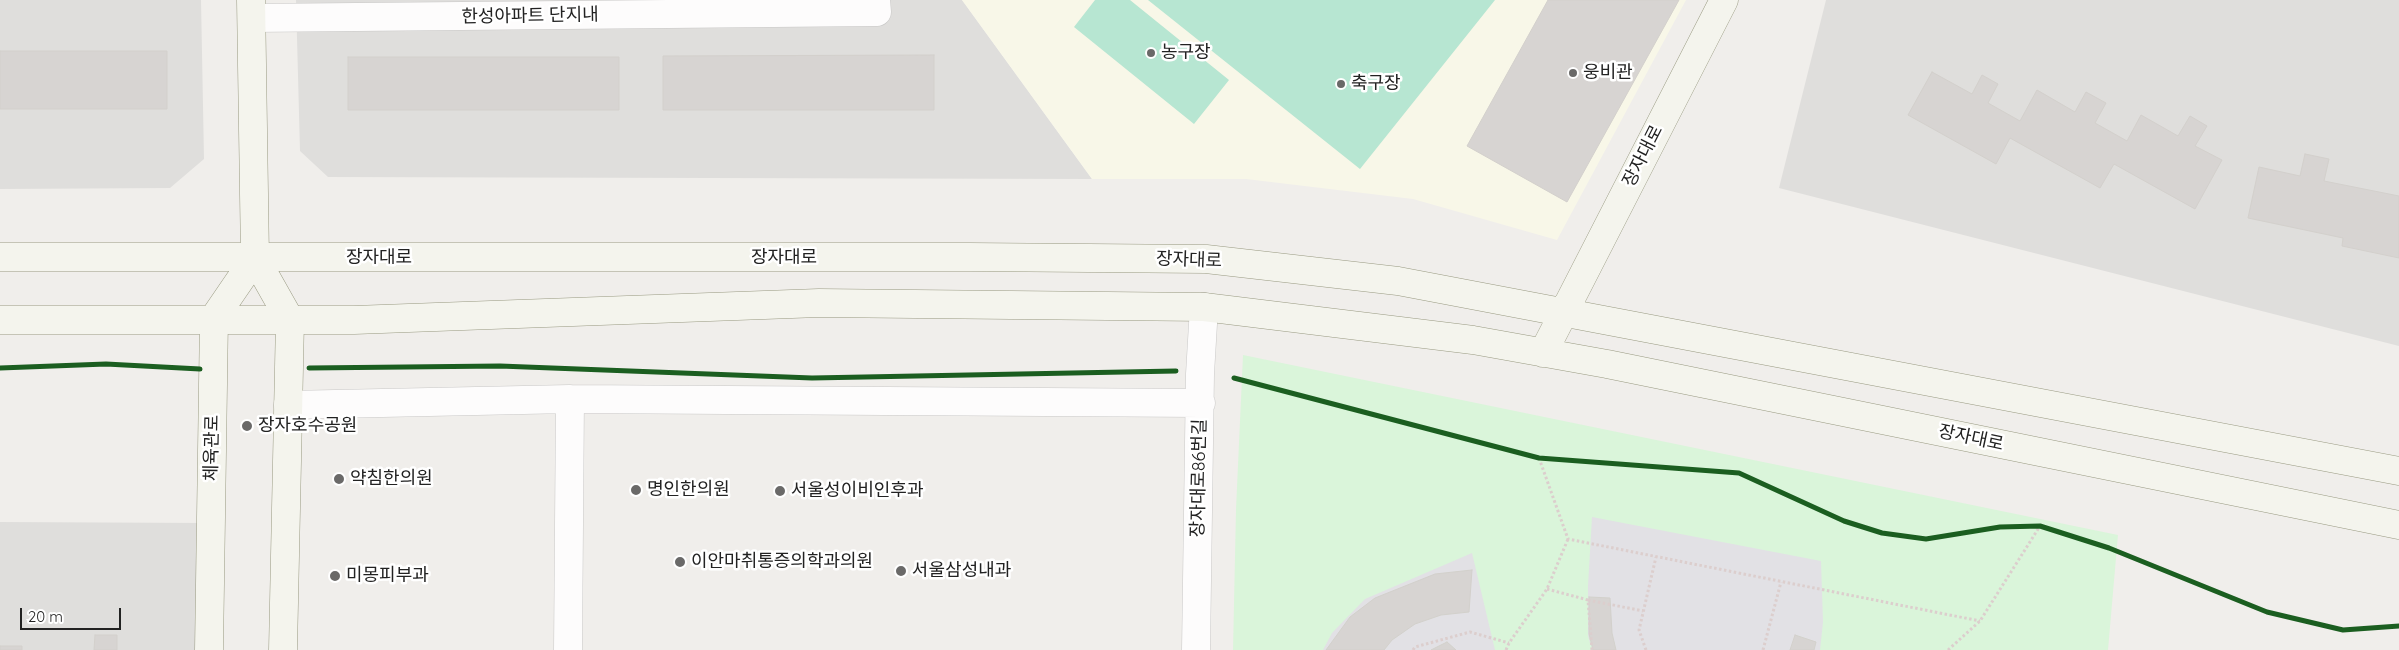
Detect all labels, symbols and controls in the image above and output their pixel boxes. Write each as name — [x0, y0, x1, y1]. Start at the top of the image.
street label: 한성아파트 단지내 — [461, 4, 599, 28]
place label: 농구장 — [1161, 42, 1211, 64]
marker: 농구장 — [1145, 47, 1157, 59]
place label: 웅비관 — [1583, 62, 1633, 84]
marker: 웅비관 — [1567, 67, 1579, 79]
place label: 축구장 — [1351, 73, 1401, 95]
marker: 축구장 — [1335, 78, 1347, 90]
street label: 장자대로 — [1618, 122, 1668, 190]
street label: 장자대로 — [346, 247, 412, 269]
street label: 장자대로 — [751, 247, 817, 269]
street label: 장자대로 — [1156, 248, 1222, 272]
street label: 체육관로 — [201, 415, 223, 481]
place label: 장자호수공원 — [258, 415, 357, 437]
street label: 장자대로86번길 — [1187, 418, 1211, 538]
marker: 장자호수공원 — [240, 419, 254, 433]
street label: 장자대로 — [1936, 421, 2006, 455]
place label: 약침한의원 — [350, 468, 433, 490]
marker: 약침한의원 — [332, 472, 346, 486]
place label: 명인한의원 — [647, 479, 730, 501]
place label: 서울성이비인후과 — [791, 480, 923, 502]
marker: 명인한의원 — [629, 483, 643, 497]
marker: 서울성이비인후과 — [773, 484, 787, 498]
place label: 이안마취통증의학과의원 — [691, 551, 873, 573]
marker: 이안마취통증의학과의원 — [673, 555, 687, 569]
place label: 서울삼성내과 — [912, 560, 1011, 582]
marker: 서울삼성내과 — [894, 564, 908, 578]
place label: 미몽피부과 — [346, 565, 429, 587]
marker: 미몽피부과 — [328, 569, 342, 583]
scale bar — [22, 598, 124, 630]
text: 20 m — [28, 607, 63, 626]

